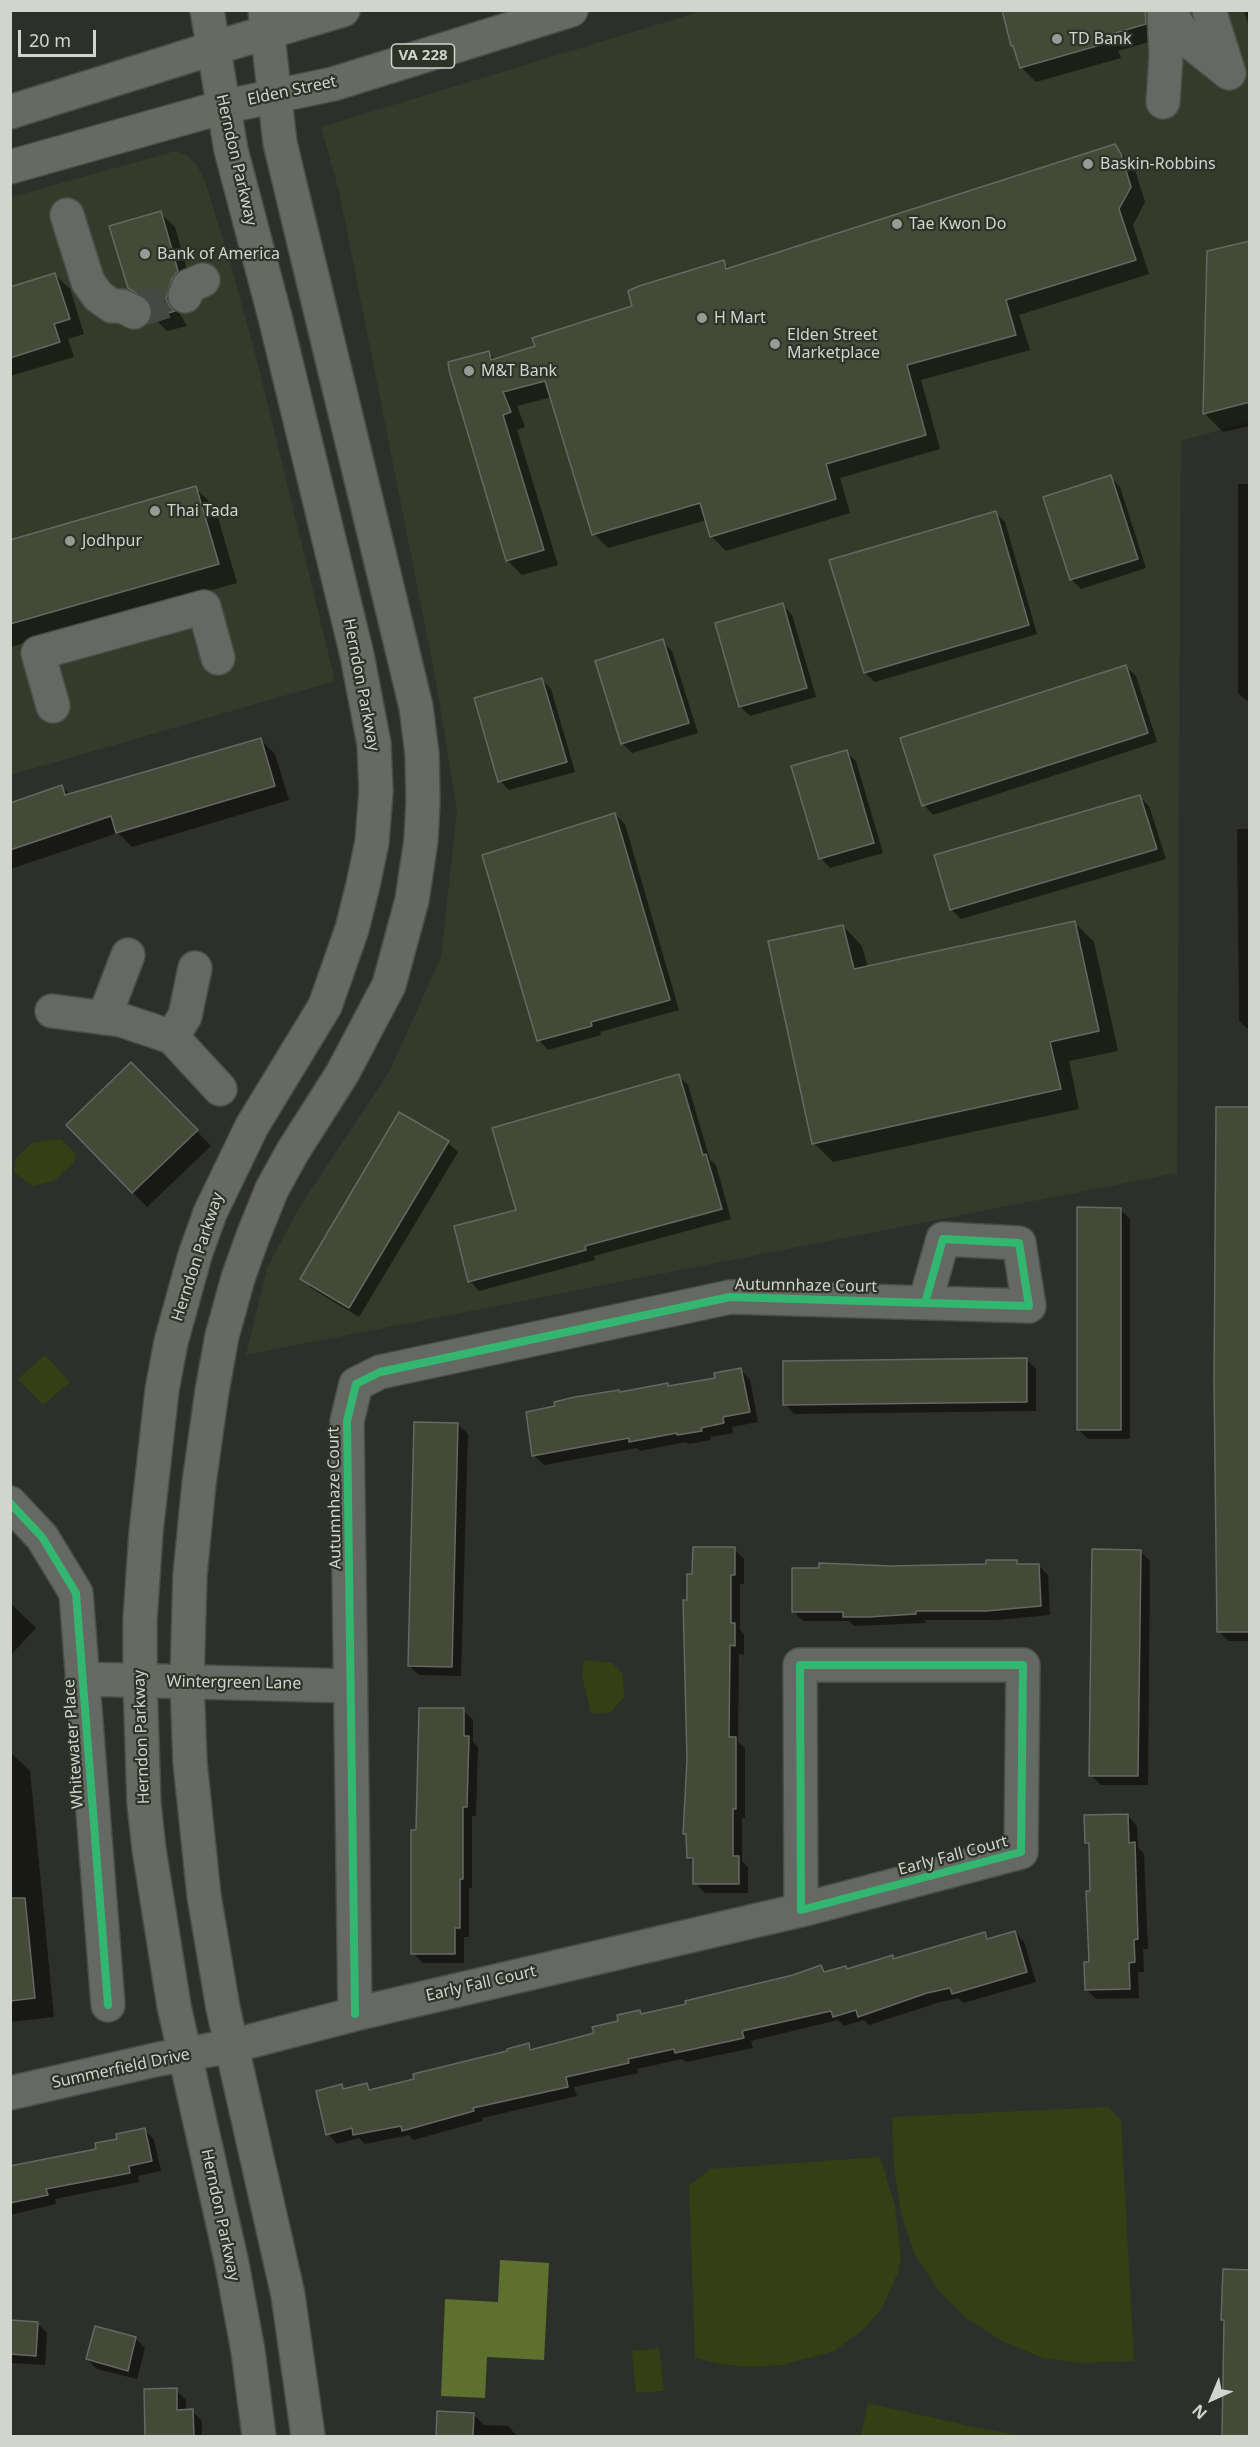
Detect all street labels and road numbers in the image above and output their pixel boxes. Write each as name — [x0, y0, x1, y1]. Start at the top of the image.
road number: VA 228 — [392, 44, 454, 68]
street label: Elden Street — [246, 72, 338, 110]
street label: Herndon Parkway — [212, 92, 260, 228]
street label: Herndon Parkway — [339, 617, 383, 753]
street label: Herndon Parkway — [168, 1190, 228, 1324]
street label: Autumnhaze Court — [735, 1275, 877, 1297]
street label: Autumnhaze Court — [324, 1427, 346, 1569]
street label: Herndon Parkway — [130, 1669, 154, 1805]
street label: Wintergreen Lane — [167, 1672, 301, 1694]
street label: Whitewater Place — [60, 1678, 88, 1810]
street label: Early Fall Court — [896, 1832, 1010, 1880]
street label: Early Fall Court — [424, 1962, 538, 2006]
street label: Summerfield Drive — [50, 2045, 192, 2093]
street label: Herndon Parkway — [197, 2147, 243, 2283]

